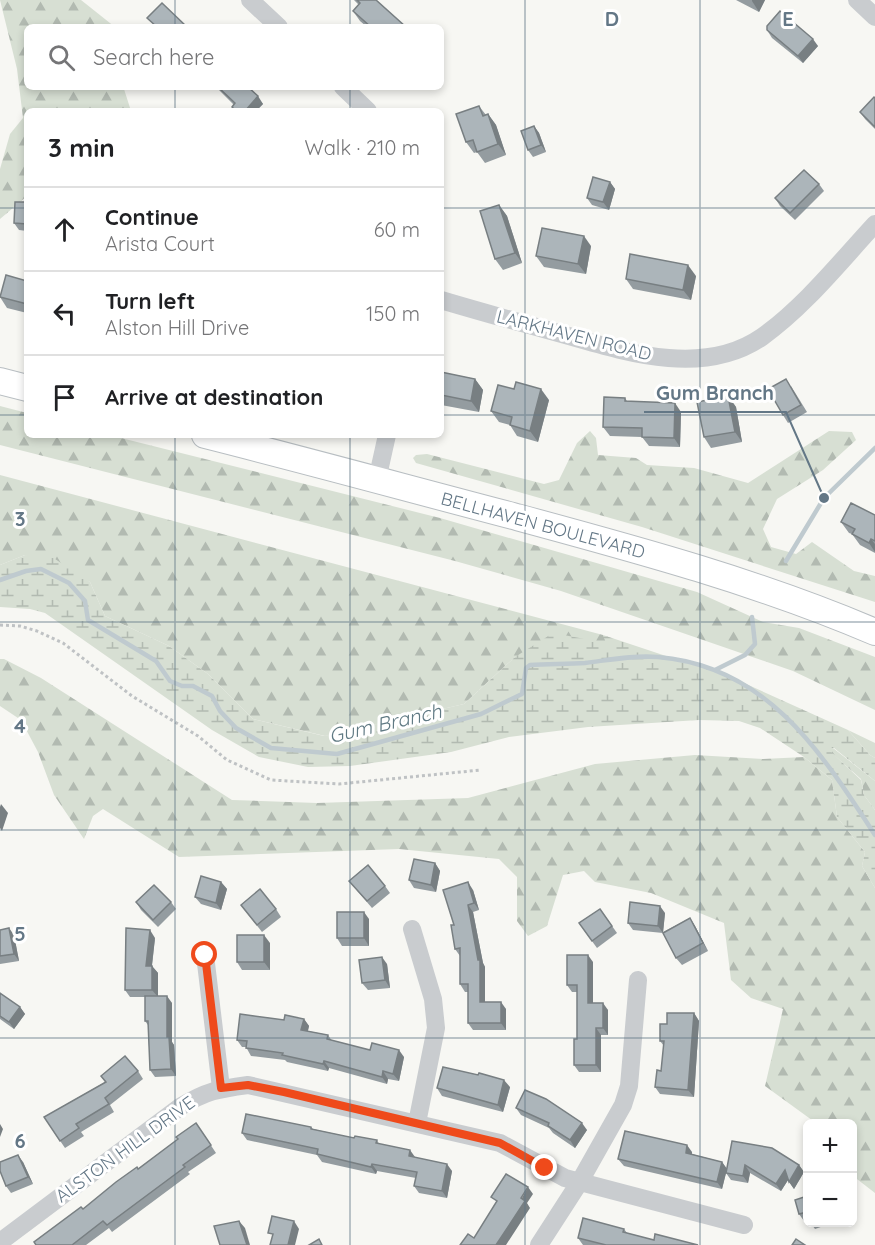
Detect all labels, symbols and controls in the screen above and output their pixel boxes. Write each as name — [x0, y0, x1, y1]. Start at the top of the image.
text: D — [605, 6, 619, 31]
text: E — [782, 6, 794, 31]
search box — [24, 24, 444, 90]
icon: search — [45, 41, 78, 74]
text: Search here — [93, 43, 214, 71]
text: 3 min — [48, 131, 115, 164]
text: Walk · 210 m — [305, 135, 420, 160]
text: Continue — [105, 203, 199, 231]
icon: ahead — [48, 213, 81, 246]
text: 60 m — [374, 217, 420, 242]
text: Arista Court — [105, 231, 215, 256]
text: Turn left — [105, 287, 195, 315]
icon: left — [48, 297, 81, 330]
text: 150 m — [366, 301, 420, 326]
street label: LARKHAVEN ROAD — [494, 305, 654, 365]
text: Alston Hill Drive — [105, 315, 249, 340]
callout: Gum Branch — [644, 374, 786, 412]
text: Gum Branch — [656, 380, 774, 405]
icon: arrive — [48, 381, 81, 414]
text: Arrive at destination — [105, 383, 323, 411]
street label: BELLHAVEN BOULEVARD — [438, 487, 648, 563]
text: 3 — [15, 506, 25, 531]
water label: Gum Branch — [326, 698, 444, 748]
text: 4 — [14, 713, 26, 738]
text: 5 — [14, 921, 26, 946]
route start — [191, 941, 217, 967]
street label: ALSTON HILL DRIVE — [51, 1091, 199, 1207]
map controls — [803, 1119, 857, 1227]
button: + — [803, 1119, 857, 1173]
text: 6 — [14, 1128, 26, 1153]
route end — [531, 1154, 557, 1180]
button: − — [803, 1173, 857, 1227]

